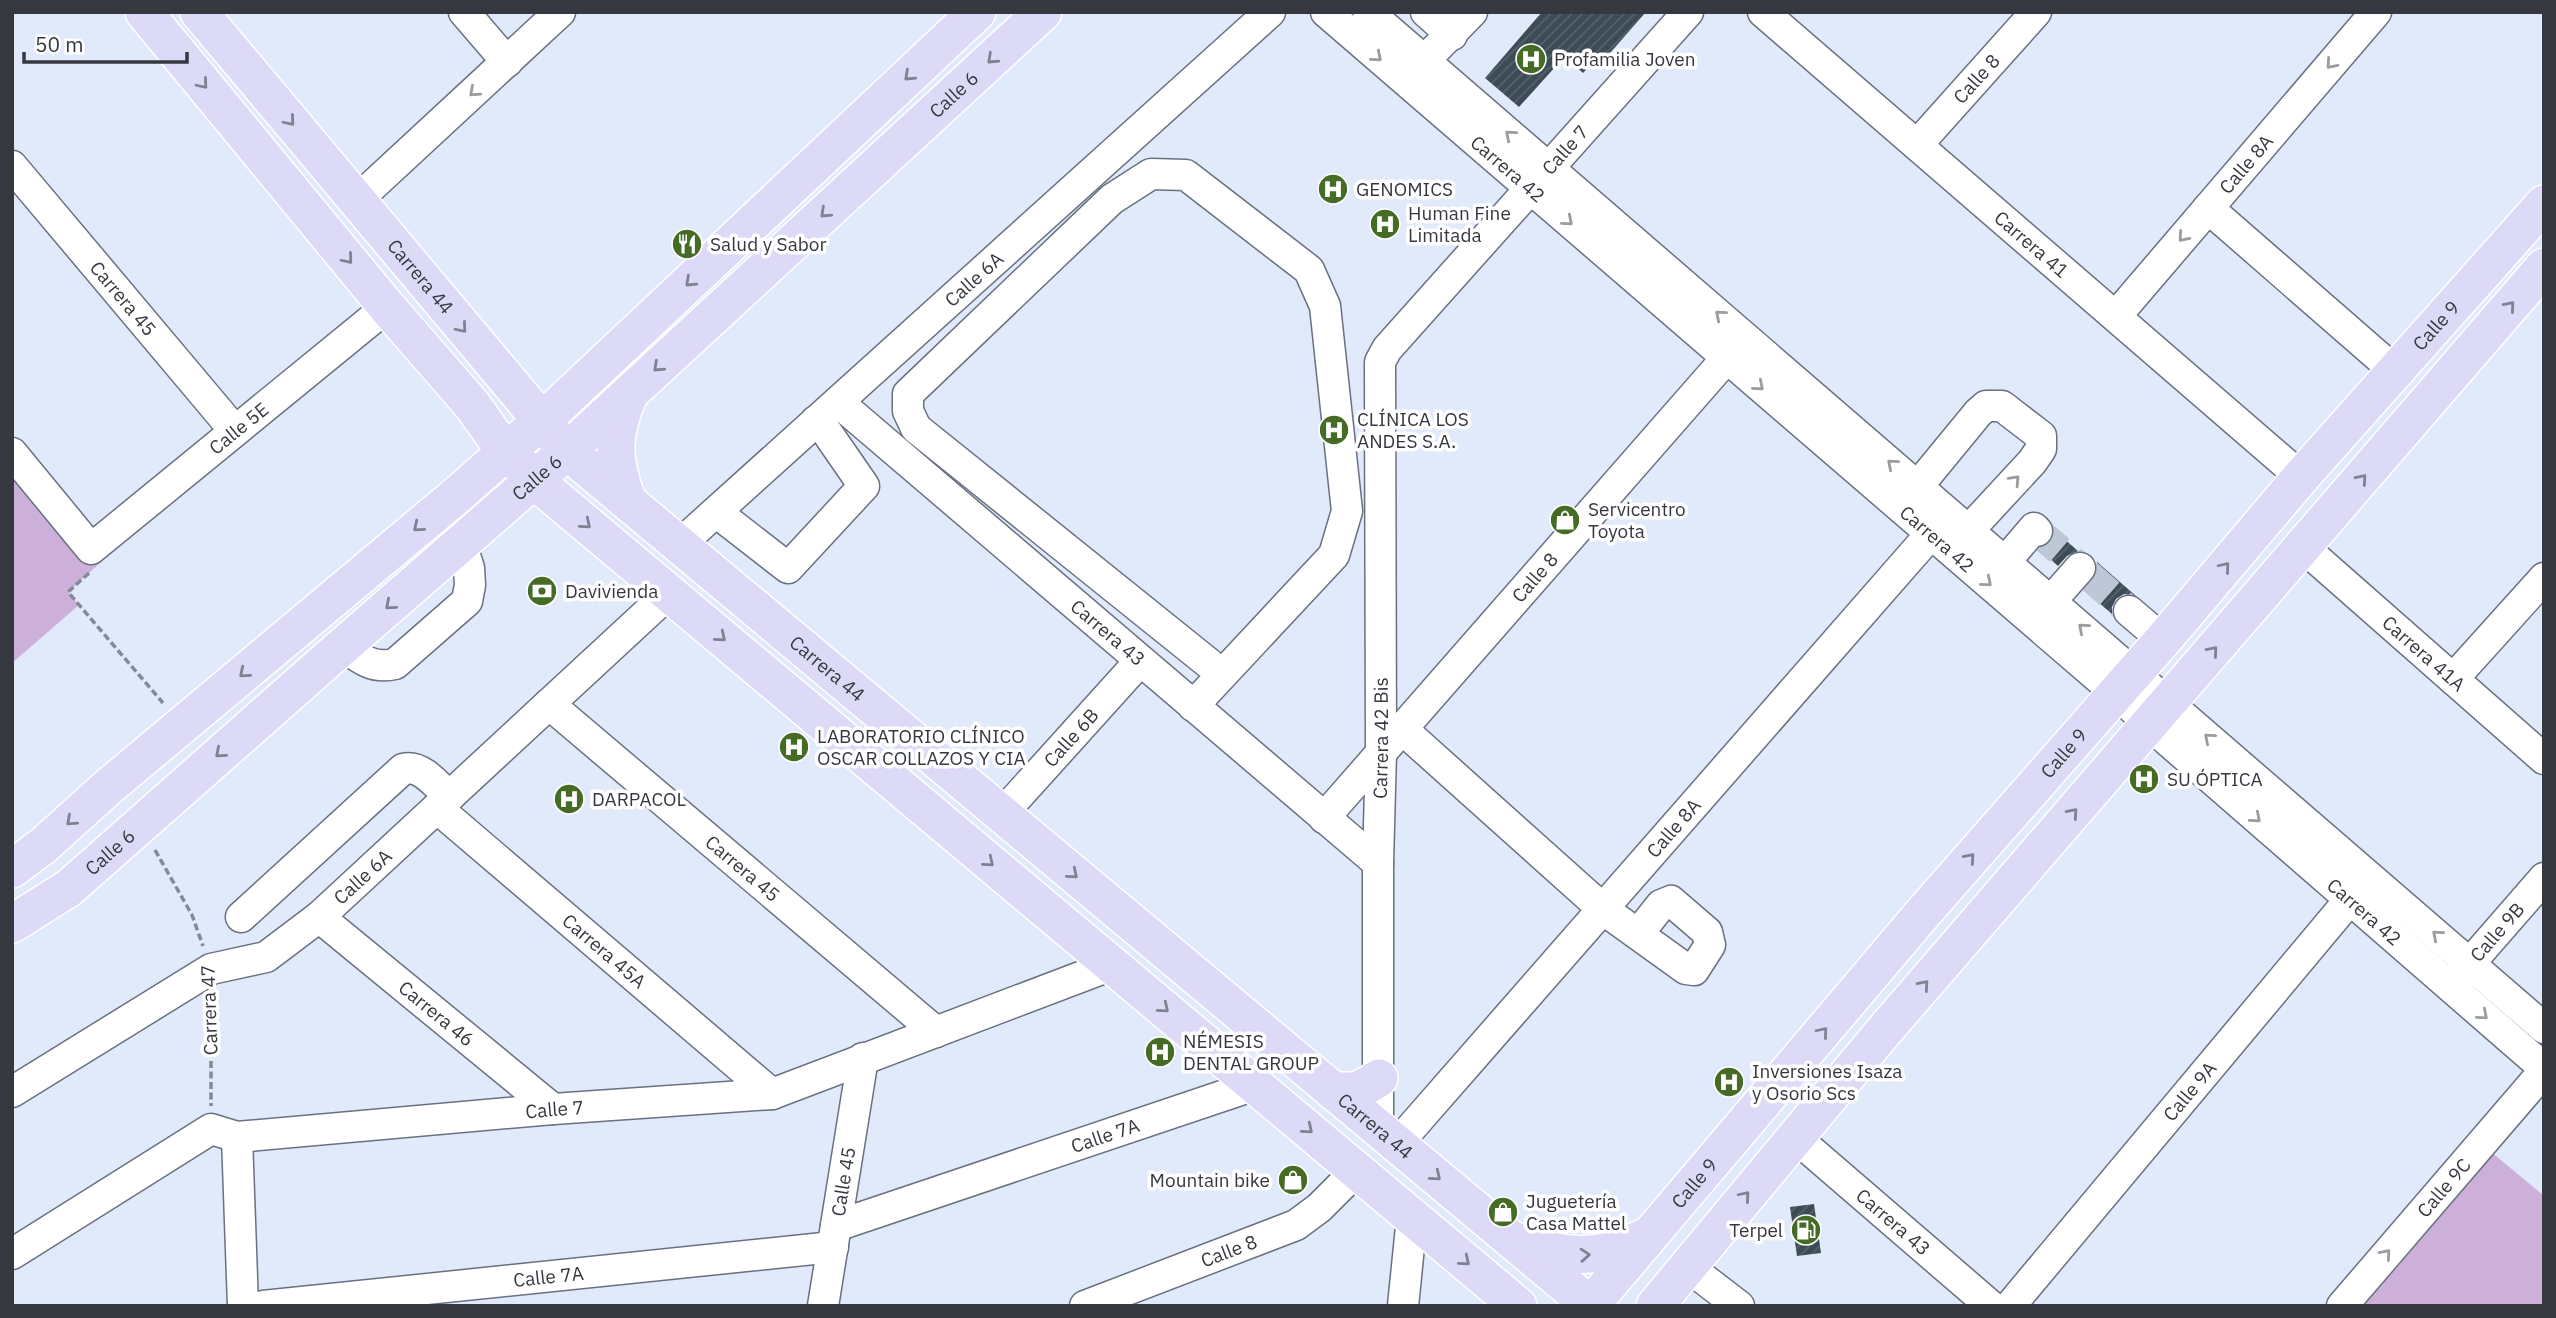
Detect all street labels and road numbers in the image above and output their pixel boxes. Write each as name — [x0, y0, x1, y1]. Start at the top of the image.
street label: Calle 8 — [1948, 49, 2005, 108]
street label: Calle 6 — [924, 66, 983, 123]
street label: Calle 7 — [1537, 120, 1593, 180]
street label: Calle 8A — [2214, 129, 2278, 199]
street label: Carrera 42 — [1466, 130, 1550, 207]
street label: Carrera 41 — [1989, 205, 2074, 283]
street label: Carrera 44 — [382, 234, 459, 319]
street label: Calle 6A — [940, 247, 1008, 312]
street label: Carrera 45 — [85, 256, 162, 341]
street label: Calle 9 — [2407, 296, 2464, 355]
street label: Calle 5E — [204, 397, 273, 460]
street label: Calle 6 — [507, 449, 567, 506]
street label: Carrera 42 — [1895, 500, 1979, 578]
street label: Calle 8 — [1506, 547, 1563, 607]
street label: Carrera 43 — [1066, 594, 1150, 671]
street label: Carrera 41A — [2377, 610, 2470, 696]
street label: Carrera 44 — [785, 630, 870, 707]
street label: Carrera 42 Bis — [1368, 677, 1393, 799]
street label: Calle 6B — [1038, 703, 1104, 772]
street label: Calle 9 — [2035, 723, 2092, 783]
street label: Calle 8A — [1641, 793, 1706, 862]
street label: Calle 6 — [80, 823, 140, 880]
street label: Carrera 45 — [700, 830, 785, 907]
street label: Calle 6A — [328, 844, 397, 910]
street label: Carrera 42 — [2322, 873, 2406, 951]
street label: Calle 9B — [2465, 897, 2529, 967]
street label: Carrera 45A — [557, 908, 651, 993]
street label: Carrera 47 — [195, 964, 223, 1056]
street label: Carrera 46 — [394, 975, 479, 1051]
street label: Calle 9A — [2158, 1056, 2221, 1126]
street label: Carrera 44 — [1333, 1088, 1418, 1164]
street label: Calle 7 — [524, 1095, 585, 1123]
street label: Calle 7A — [1068, 1113, 1143, 1158]
street label: Calle 45 — [826, 1145, 860, 1218]
street label: Calle 9 — [1666, 1153, 1722, 1213]
street label: Calle 9C — [2412, 1153, 2476, 1222]
street label: Carrera 43 — [1851, 1183, 1936, 1261]
street label: Calle 8 — [1197, 1229, 1260, 1273]
street label: Calle 7A — [512, 1261, 585, 1292]

